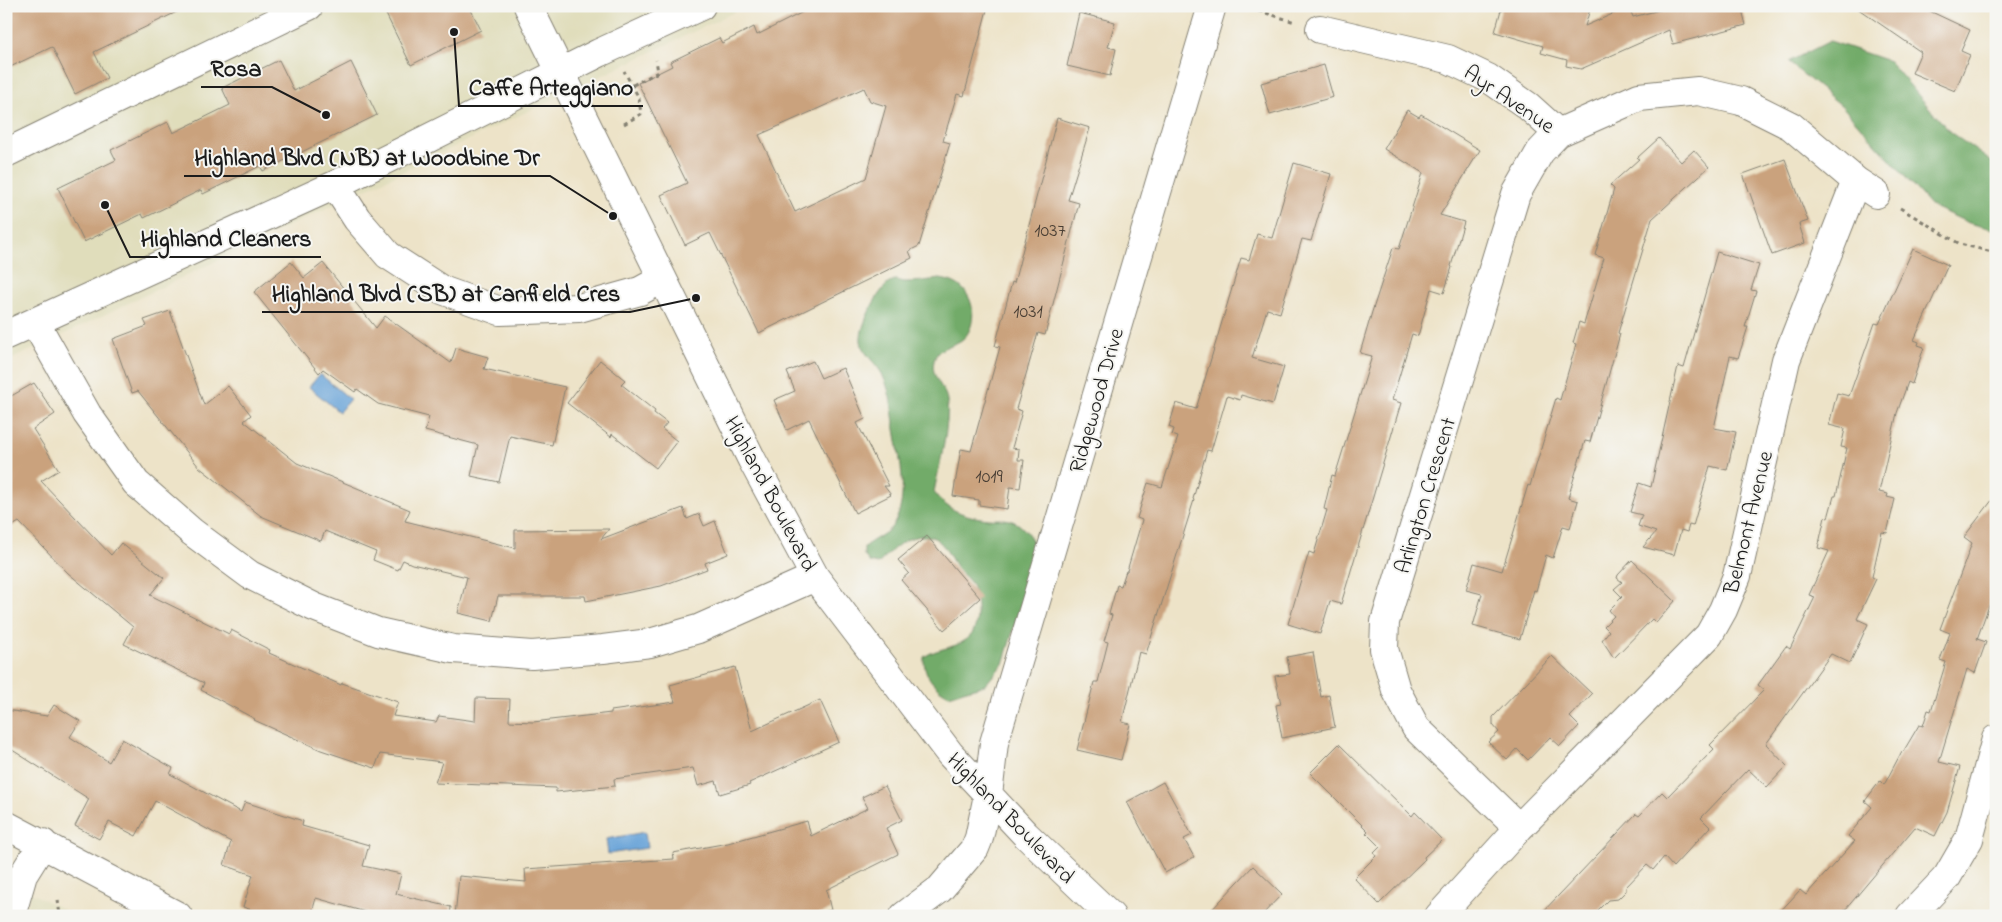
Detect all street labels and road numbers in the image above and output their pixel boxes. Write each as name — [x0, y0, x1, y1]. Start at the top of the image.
street label: Ayr Avenue — [1456, 58, 1560, 144]
street label: Ridgewood Drive — [1062, 325, 1135, 477]
street label: Highland Boulevard — [714, 411, 824, 578]
street label: Arlington Crescent — [1388, 413, 1467, 578]
street label: Belmont Avenue — [1716, 448, 1783, 599]
street label: Highland Boulevard — [938, 746, 1081, 893]

